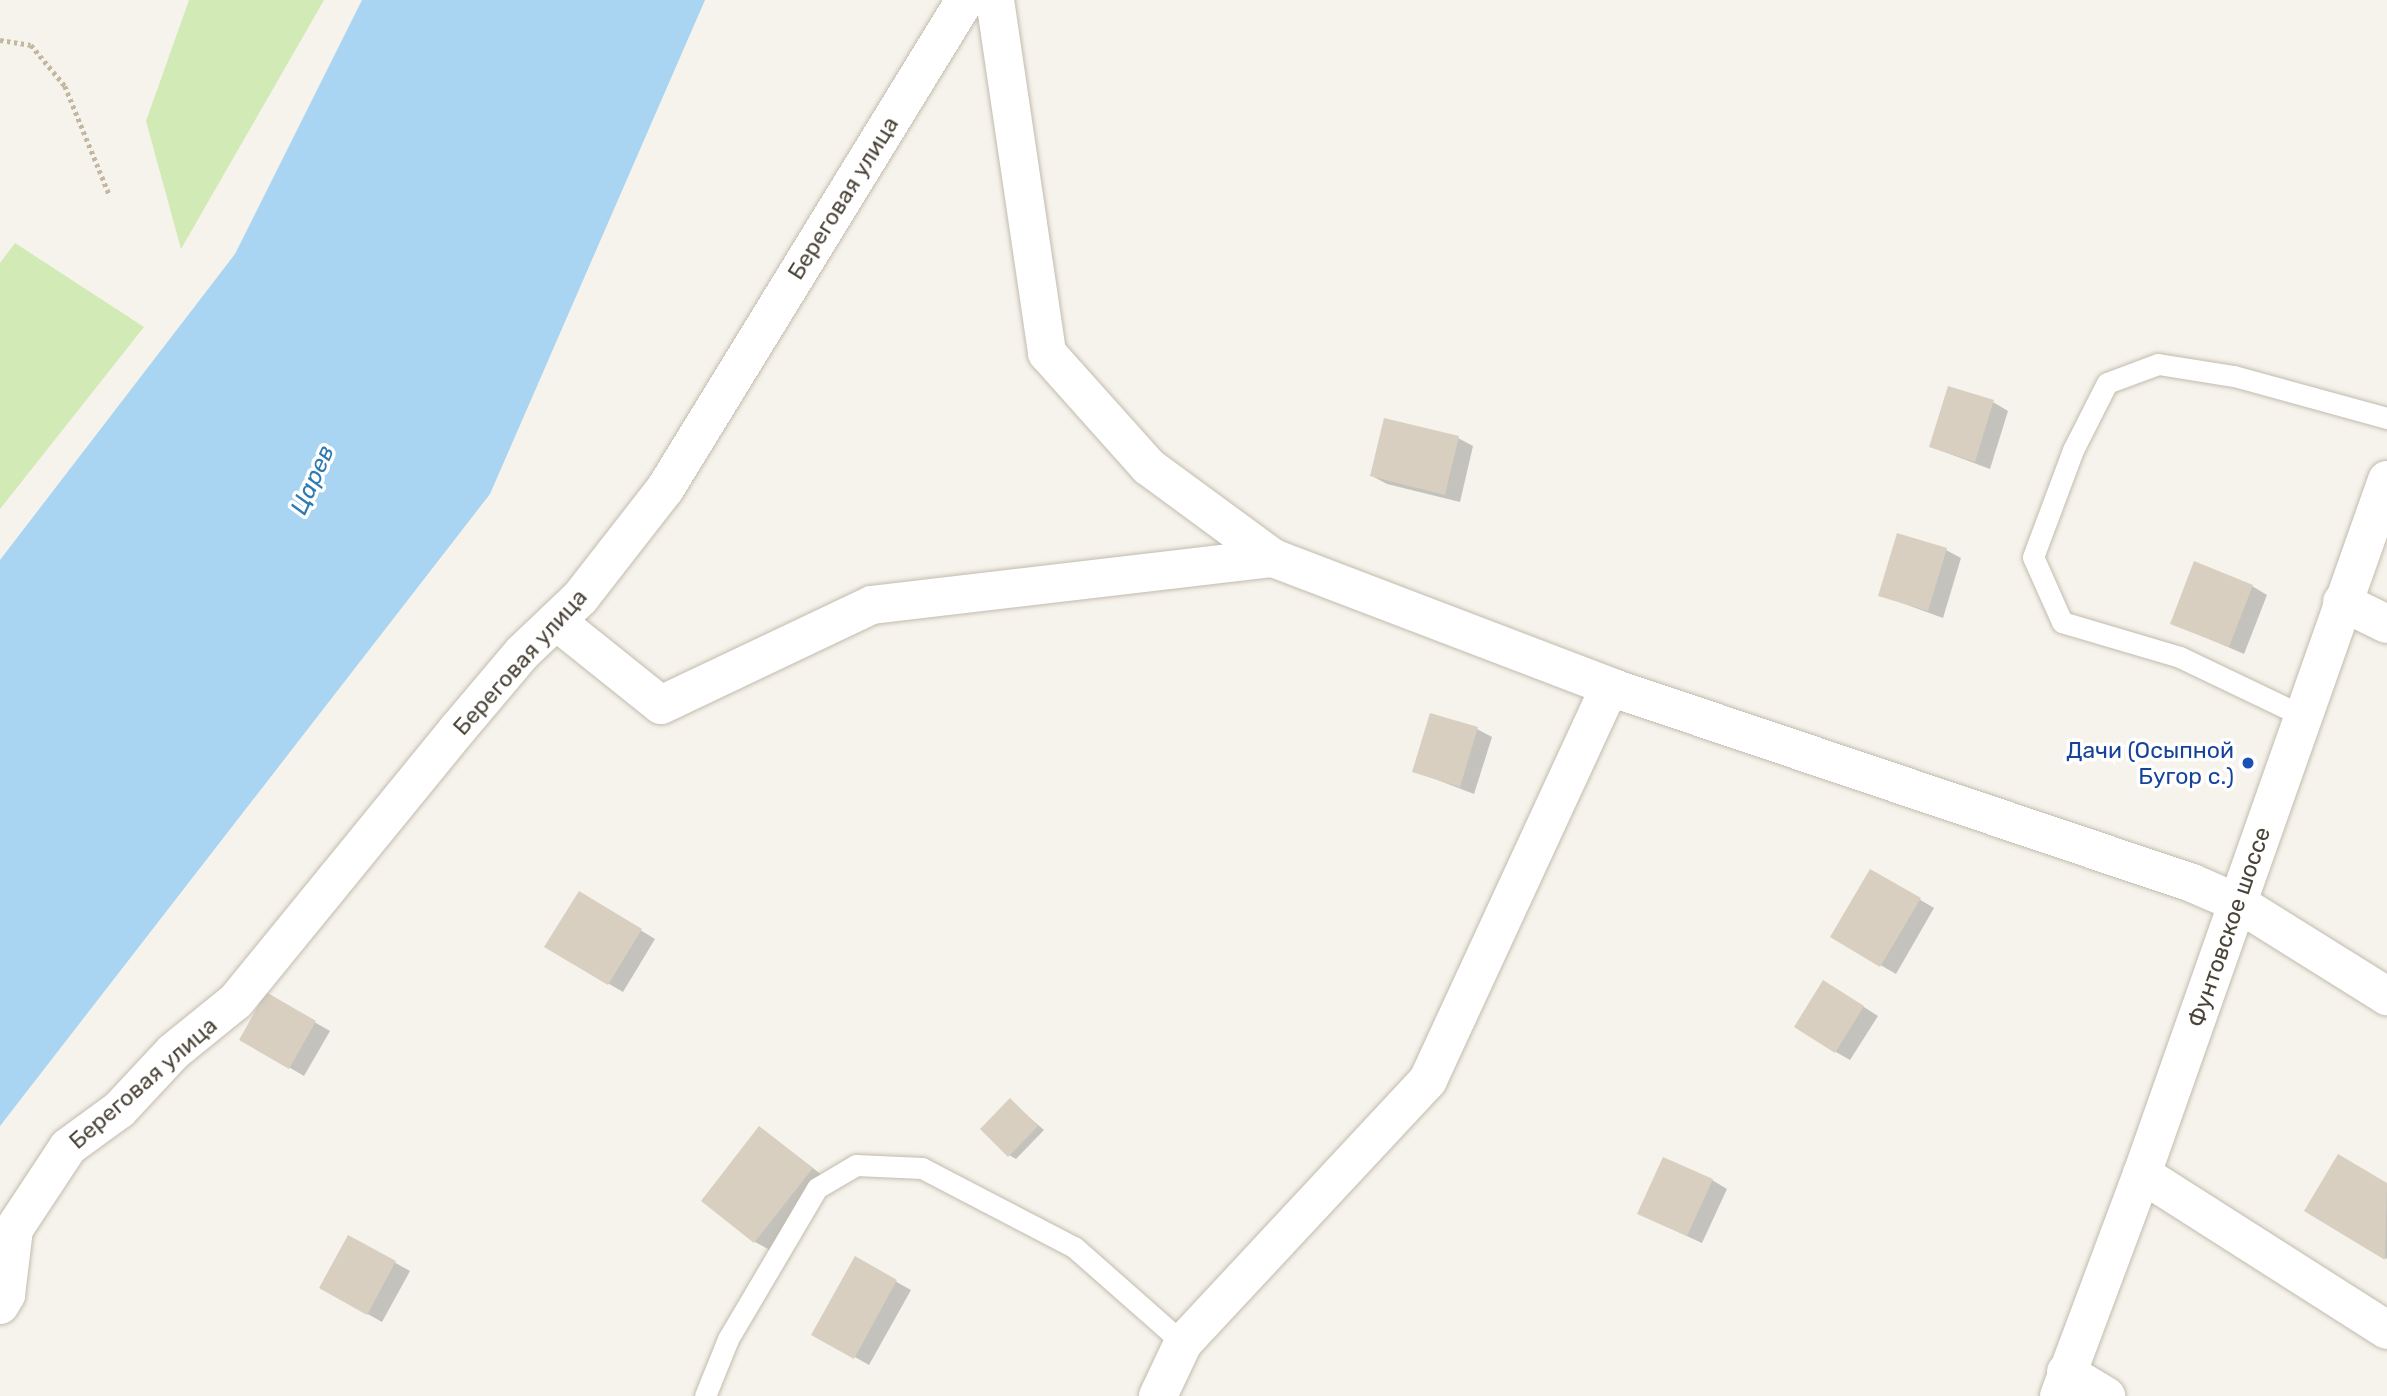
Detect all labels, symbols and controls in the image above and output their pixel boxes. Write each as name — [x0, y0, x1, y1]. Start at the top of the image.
street label: Береговая улица — [782, 111, 904, 285]
water label: Царев — [285, 441, 341, 519]
street label: Береговая улица — [447, 583, 593, 741]
place label: Дачи (Осыпной Бугор с.) — [2066, 736, 2234, 790]
marker: Дачи (Осыпной Бугор с.) — [2240, 755, 2256, 771]
street label: Фунтовское шоссе — [2182, 823, 2276, 1031]
street label: Береговая улица — [63, 1011, 223, 1155]

